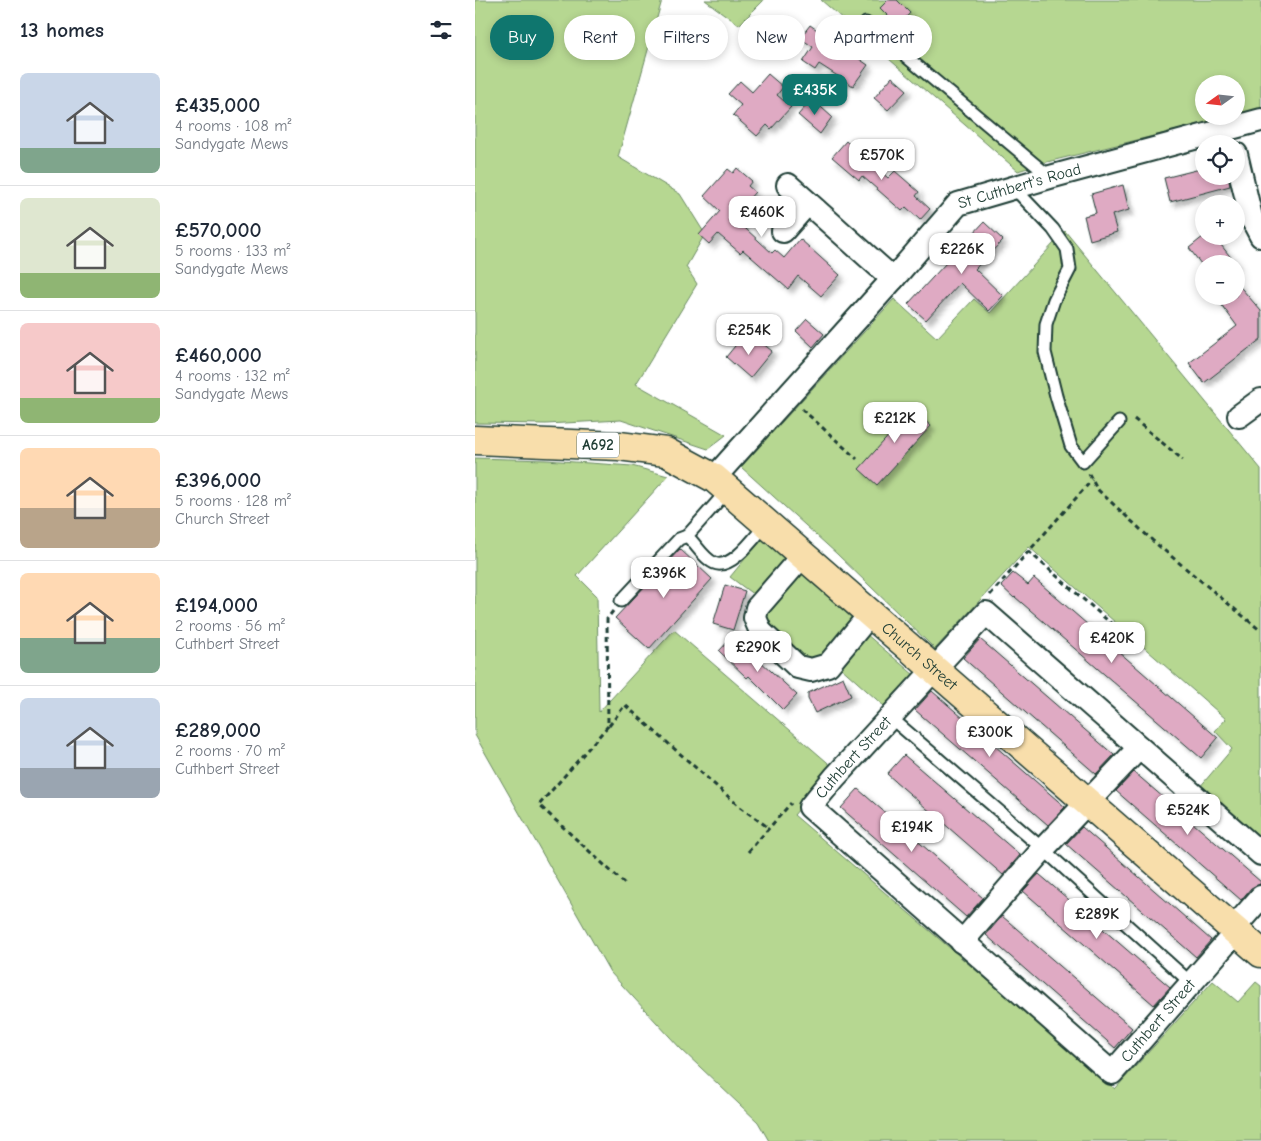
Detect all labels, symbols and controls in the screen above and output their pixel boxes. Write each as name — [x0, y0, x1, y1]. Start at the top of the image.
chip: Buy — [490, 15, 554, 60]
chip: Rent — [564, 15, 635, 60]
chip: Filters — [645, 15, 728, 60]
chip: New — [738, 15, 805, 60]
chip: Apartment — [815, 15, 932, 60]
icon: filters — [427, 16, 455, 44]
text: 13 homes — [20, 18, 104, 42]
pin: £435K — [780, 74, 850, 116]
north arrow — [1195, 75, 1245, 125]
map controls — [1195, 75, 1245, 305]
text: £435K — [793, 81, 837, 99]
icon: home — [60, 93, 120, 153]
text: £435,000 — [175, 93, 260, 117]
text: 4 rooms · 108 m² — [175, 117, 291, 135]
text: Sandygate Mews — [175, 135, 288, 153]
button: locate — [1195, 135, 1245, 185]
pin: £570K — [847, 138, 917, 181]
text: £570K — [860, 146, 904, 164]
street label: St Cuthbert's Road — [956, 160, 1083, 212]
button: + — [1195, 195, 1245, 245]
pin: £460K — [727, 196, 797, 238]
text: £460K — [740, 203, 784, 221]
icon: home — [60, 218, 120, 278]
text: £570,000 — [175, 218, 261, 242]
pin: £226K — [927, 232, 997, 275]
text: £226K — [940, 240, 984, 258]
text: 5 rooms · 133 m² — [175, 242, 291, 260]
button: − — [1195, 255, 1245, 305]
text: Sandygate Mews — [175, 260, 288, 278]
pin: £254K — [714, 314, 784, 356]
text: £254K — [727, 321, 771, 339]
icon: home — [60, 343, 120, 403]
text: £460,000 — [175, 343, 262, 367]
text: 4 rooms · 132 m² — [175, 367, 290, 385]
text: Sandygate Mews — [175, 385, 288, 403]
pin: £212K — [860, 402, 930, 444]
text: £212K — [874, 409, 916, 427]
road number: A692 — [577, 432, 619, 458]
icon: home — [60, 468, 120, 528]
text: £396,000 — [175, 468, 261, 492]
text: 5 rooms · 128 m² — [175, 492, 291, 510]
text: Church Street — [175, 510, 269, 528]
pin: £396K — [629, 556, 699, 599]
text: £396K — [642, 564, 686, 582]
icon: home — [60, 593, 120, 653]
text: £194,000 — [175, 593, 258, 617]
text: 2 rooms · 56 m² — [175, 617, 285, 635]
street label: Church Street — [878, 619, 961, 694]
pin: £420K — [1077, 622, 1147, 664]
text: £420K — [1090, 629, 1134, 647]
pin: £290K — [723, 630, 793, 673]
text: Cuthbert Street — [175, 635, 279, 653]
text: £290K — [735, 638, 781, 656]
street label: Cuthbert Street — [812, 713, 895, 802]
pin: £300K — [955, 716, 1025, 758]
icon: home — [60, 718, 120, 778]
text: £289,000 — [175, 718, 261, 742]
text: £300K — [967, 723, 1013, 741]
text: 2 rooms · 70 m² — [175, 742, 285, 760]
text: Cuthbert Street — [175, 760, 279, 778]
pin: £524K — [1153, 794, 1223, 836]
text: £524K — [1166, 801, 1210, 819]
pin: £194K — [877, 810, 947, 853]
text: £194K — [891, 818, 933, 836]
pin: £289K — [1062, 898, 1132, 940]
text: £289K — [1075, 905, 1119, 923]
street label: Cuthbert Street — [1117, 976, 1199, 1066]

